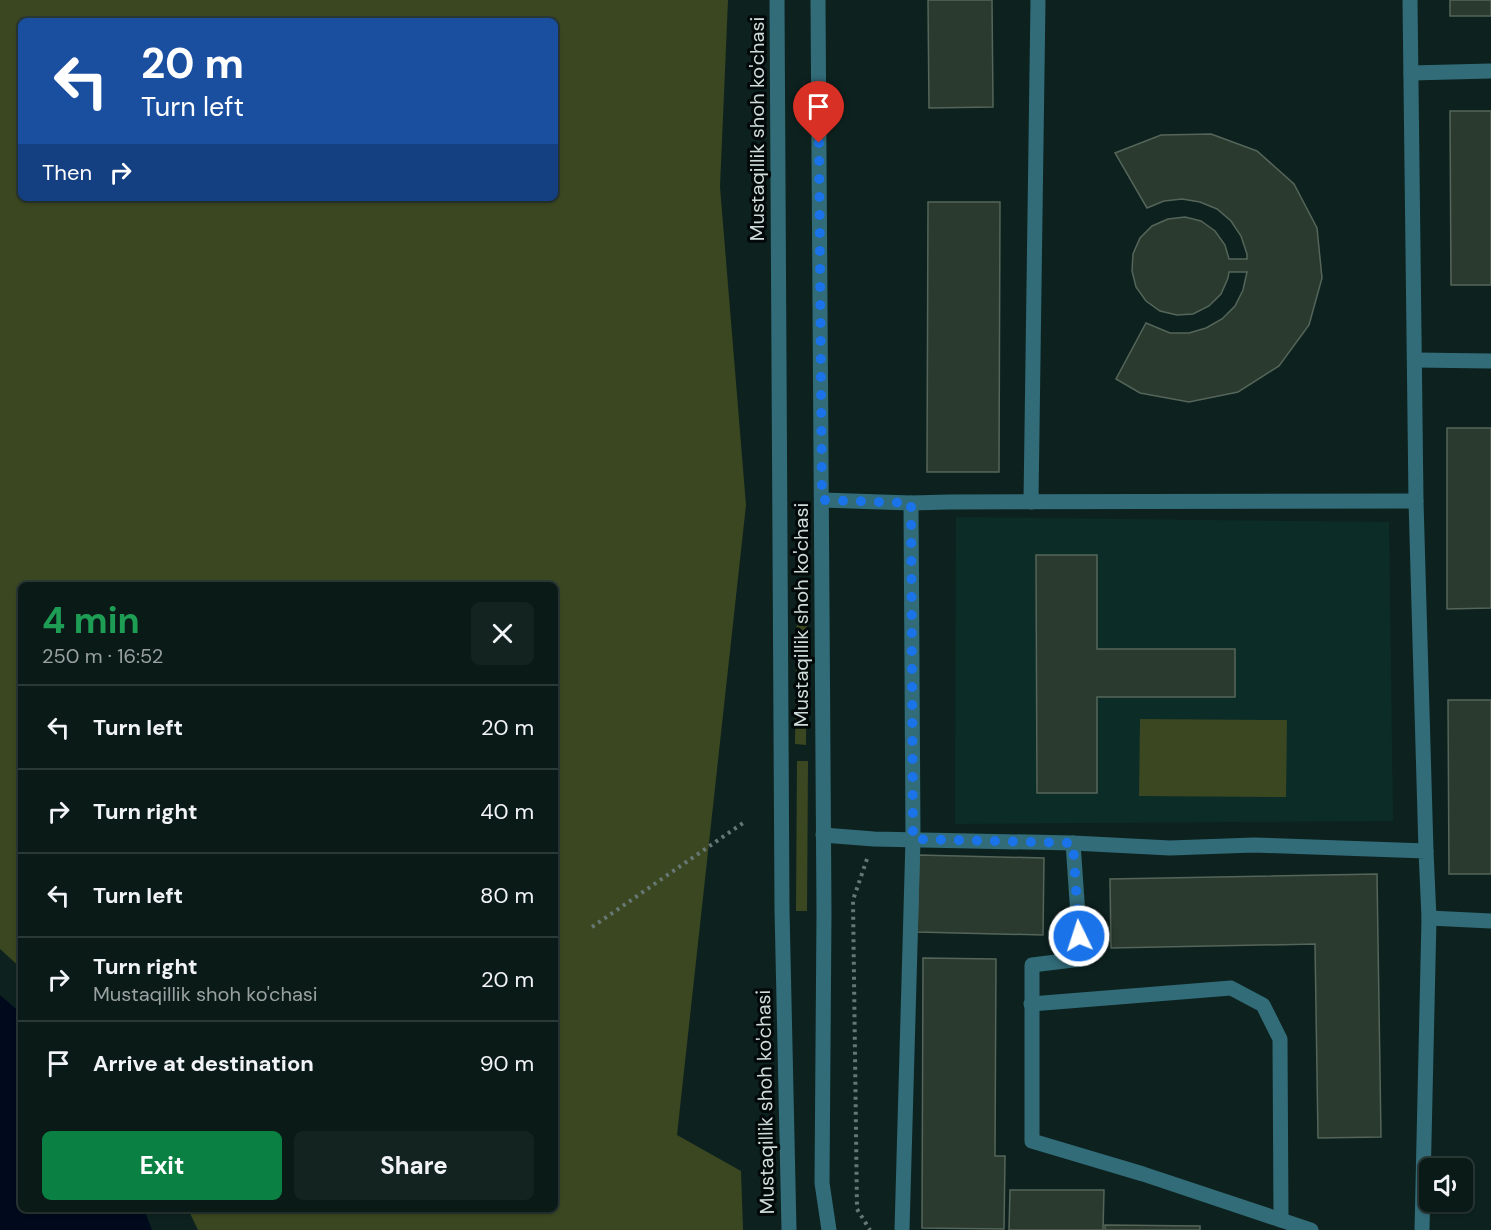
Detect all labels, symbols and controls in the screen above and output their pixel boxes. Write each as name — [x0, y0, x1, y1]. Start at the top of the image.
street label: Mustaqillik shoh ko'chasi — [744, 17, 770, 241]
text: 20 m — [141, 36, 244, 91]
icon: left — [42, 42, 120, 120]
pin — [793, 81, 844, 143]
text: Turn left — [141, 89, 244, 124]
icon: arrive — [802, 90, 835, 123]
icon: right — [104, 156, 137, 189]
text: Then — [42, 158, 92, 187]
street label: Mustaqillik shoh ko'chasi — [788, 503, 814, 727]
text: 4 min — [42, 597, 140, 644]
button: close — [471, 602, 534, 665]
text: 250 m · 16:52 — [42, 643, 163, 669]
icon: left — [42, 711, 75, 744]
text: Turn left — [93, 713, 183, 742]
text: 20 m — [481, 713, 534, 742]
icon: right — [42, 795, 75, 828]
text: Turn right — [93, 797, 198, 826]
text: 40 m — [480, 797, 534, 826]
icon: left — [42, 879, 75, 912]
text: Turn left — [93, 881, 183, 910]
text: 80 m — [480, 881, 534, 910]
position arrow — [1047, 904, 1111, 968]
text: Turn right — [93, 952, 198, 981]
icon: right — [42, 963, 75, 996]
text: 20 m — [481, 965, 534, 994]
text: Mustaqillik shoh ko'chasi — [93, 981, 318, 1007]
street label: Mustaqillik shoh ko'chasi — [750, 989, 780, 1215]
icon: arrive — [42, 1047, 75, 1080]
text: Arrive at destination — [93, 1049, 314, 1078]
text: 90 m — [480, 1049, 534, 1078]
button: Exit — [42, 1131, 282, 1200]
button: Share — [294, 1131, 534, 1200]
map controls — [1419, 1158, 1473, 1212]
button: sound — [1419, 1158, 1473, 1212]

